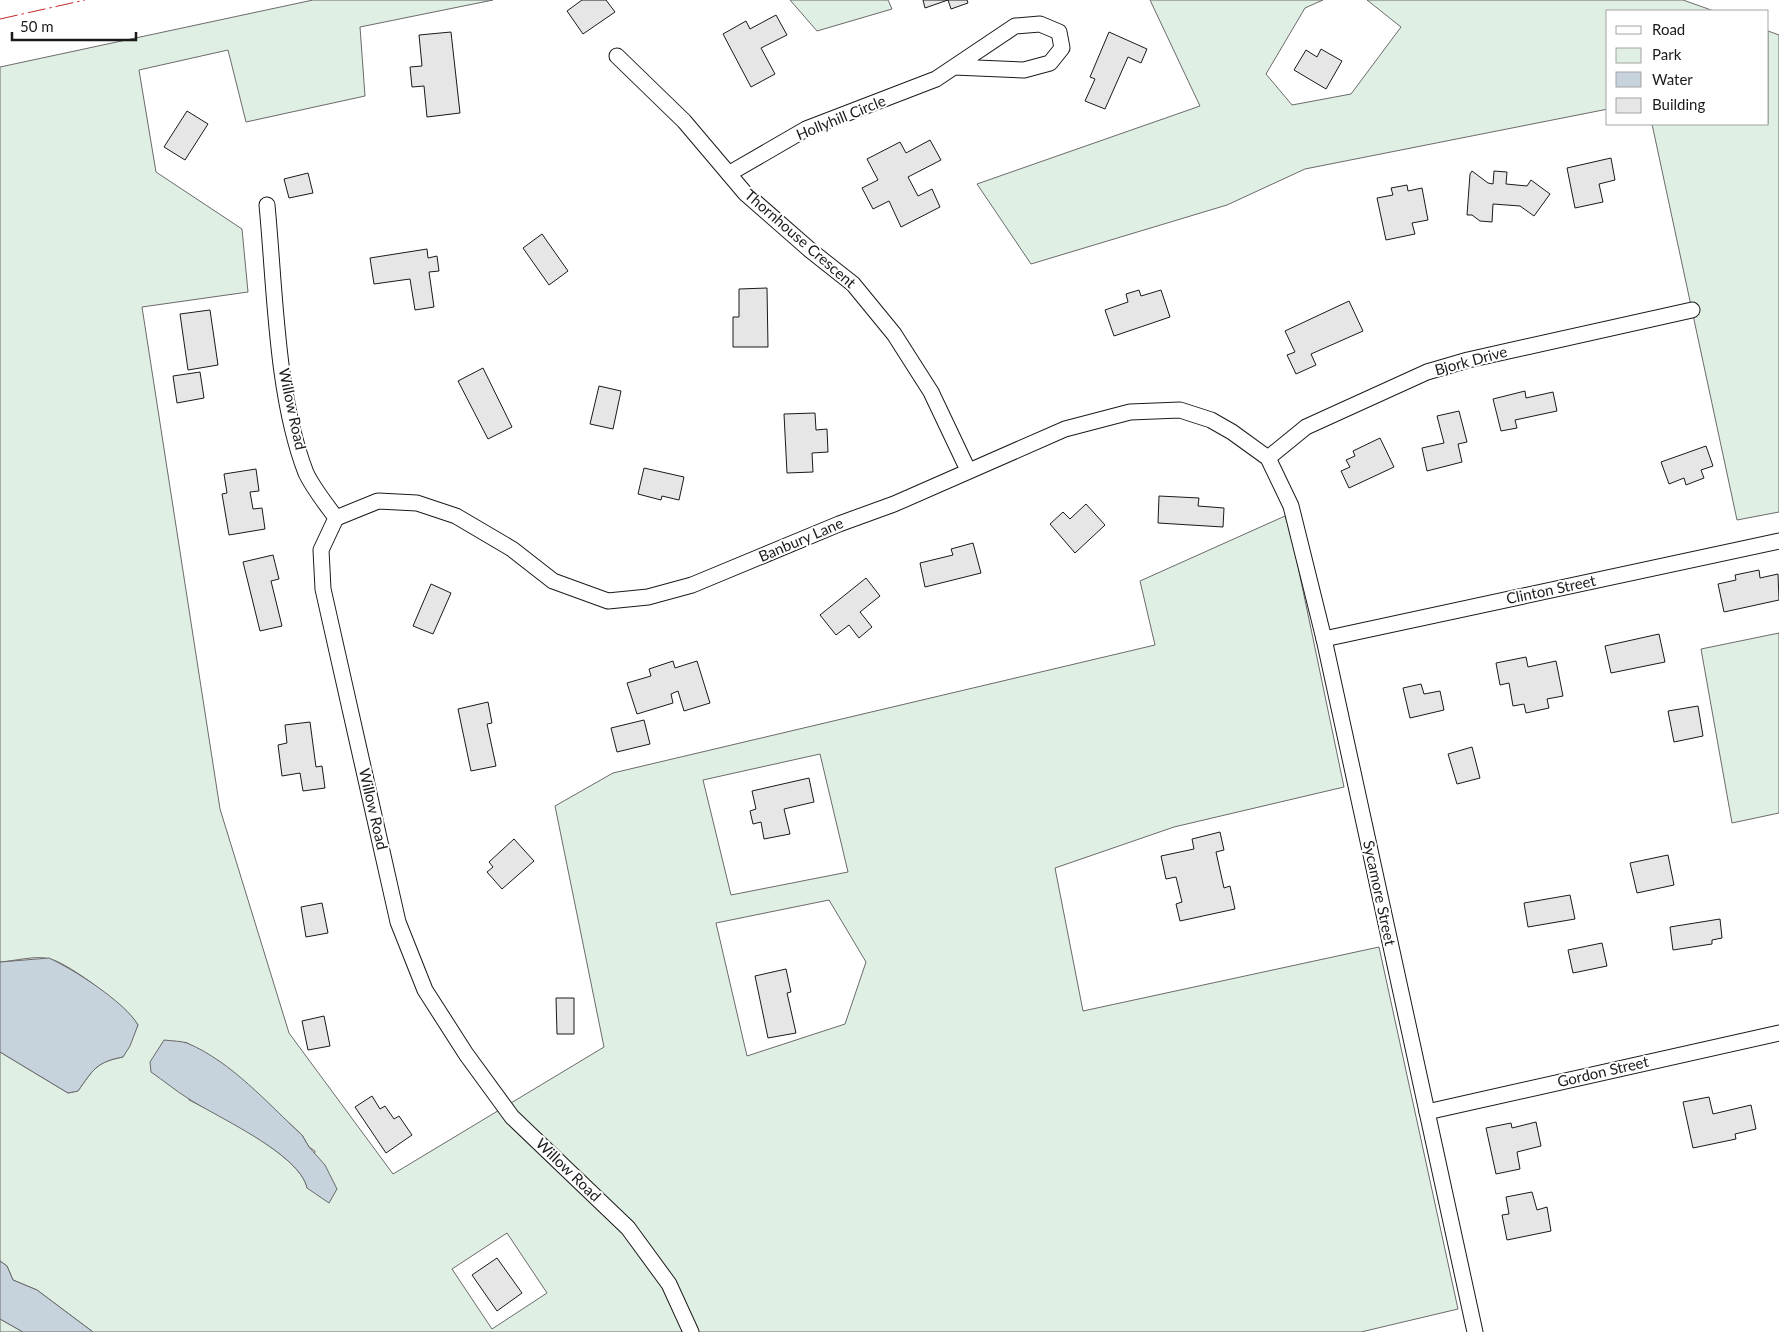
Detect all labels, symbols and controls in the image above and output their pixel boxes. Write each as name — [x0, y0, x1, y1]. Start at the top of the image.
scale bar — [12, 10, 136, 42]
legend — [1606, 10, 1769, 125]
text: 50 m — [20, 17, 54, 35]
text: Road — [1652, 20, 1685, 38]
text: Park — [1652, 45, 1682, 63]
text: Water — [1652, 70, 1693, 88]
street label: Hollyhill Circle — [793, 91, 888, 143]
text: Building — [1652, 95, 1705, 113]
street label: Thornhouse Crescent — [742, 185, 860, 292]
street label: Bjork Drive — [1433, 342, 1509, 378]
street label: Willow Road — [276, 366, 310, 451]
street label: Banbury Lane — [756, 513, 846, 565]
street label: Clinton Street — [1504, 571, 1598, 607]
street label: Willow Road — [356, 766, 392, 851]
street label: Sycamore Street — [1360, 839, 1400, 948]
street label: Gordon Street — [1555, 1052, 1651, 1090]
street label: Willow Road — [533, 1134, 605, 1205]

